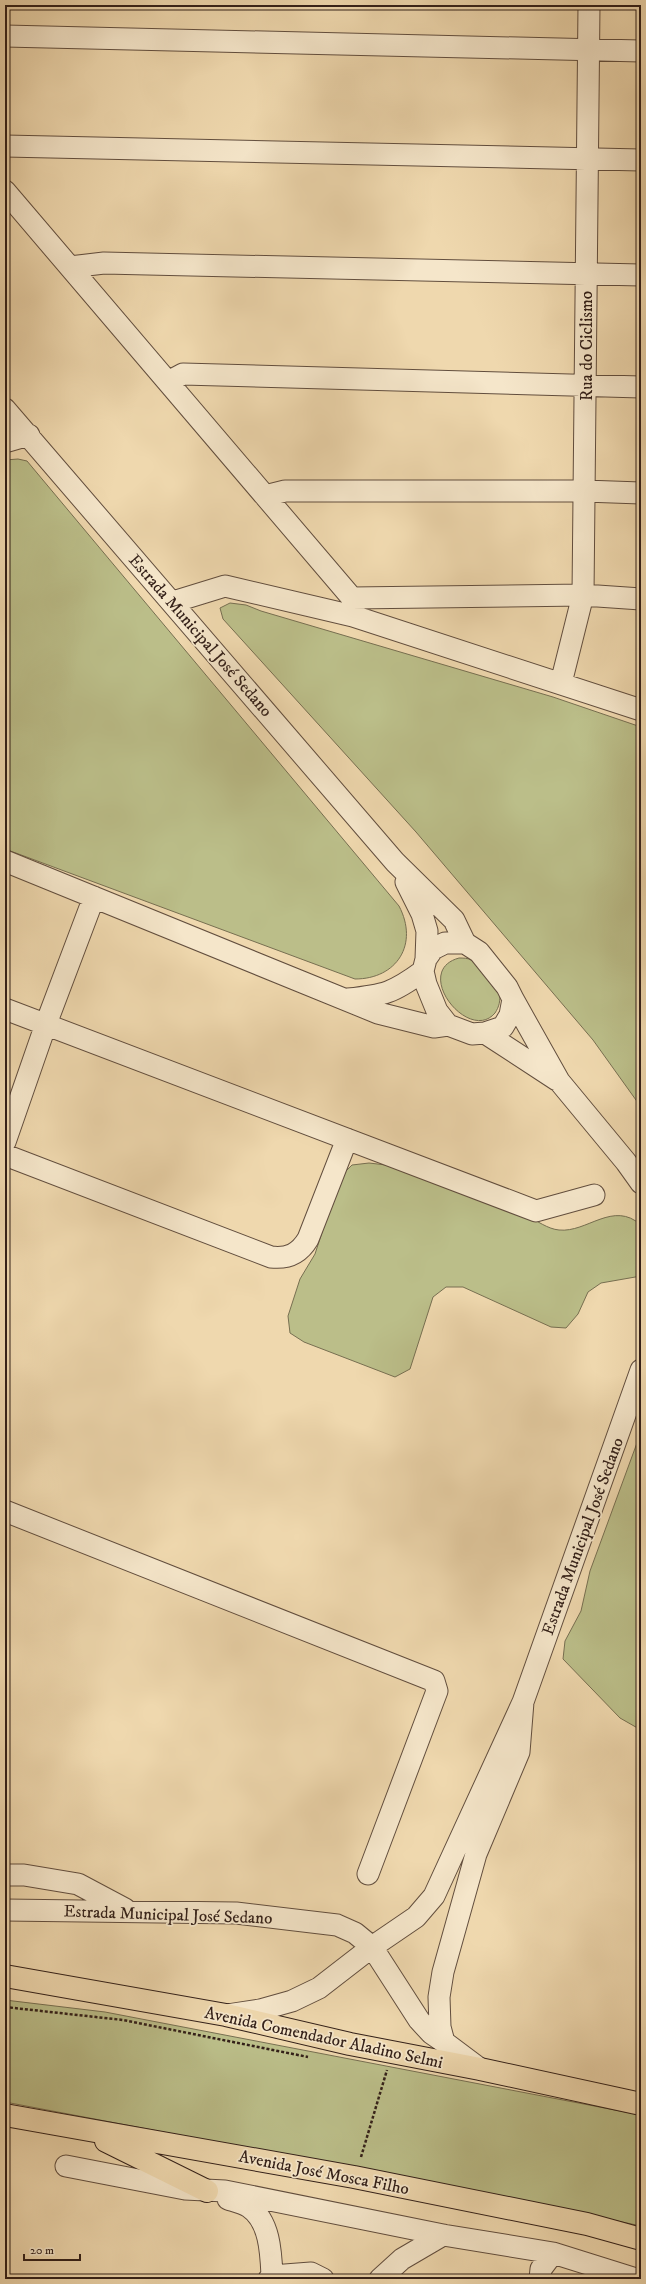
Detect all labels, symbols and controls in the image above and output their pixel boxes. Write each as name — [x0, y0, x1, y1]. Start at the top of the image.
street label: Rua do Ciclismo — [576, 291, 598, 401]
street label: Estrada Municipal José Sedano — [123, 550, 277, 722]
street label: Estrada Municipal José Sedano — [537, 1434, 629, 1638]
street label: Estrada Municipal José Sedano — [63, 1900, 273, 1930]
street label: Avenida Comendador Aladino Selmi — [203, 2002, 445, 2074]
street label: Avenida José Mosca Filho — [237, 2146, 411, 2200]
scale bar — [24, 2236, 80, 2262]
text: 20 m — [30, 2243, 54, 2258]

